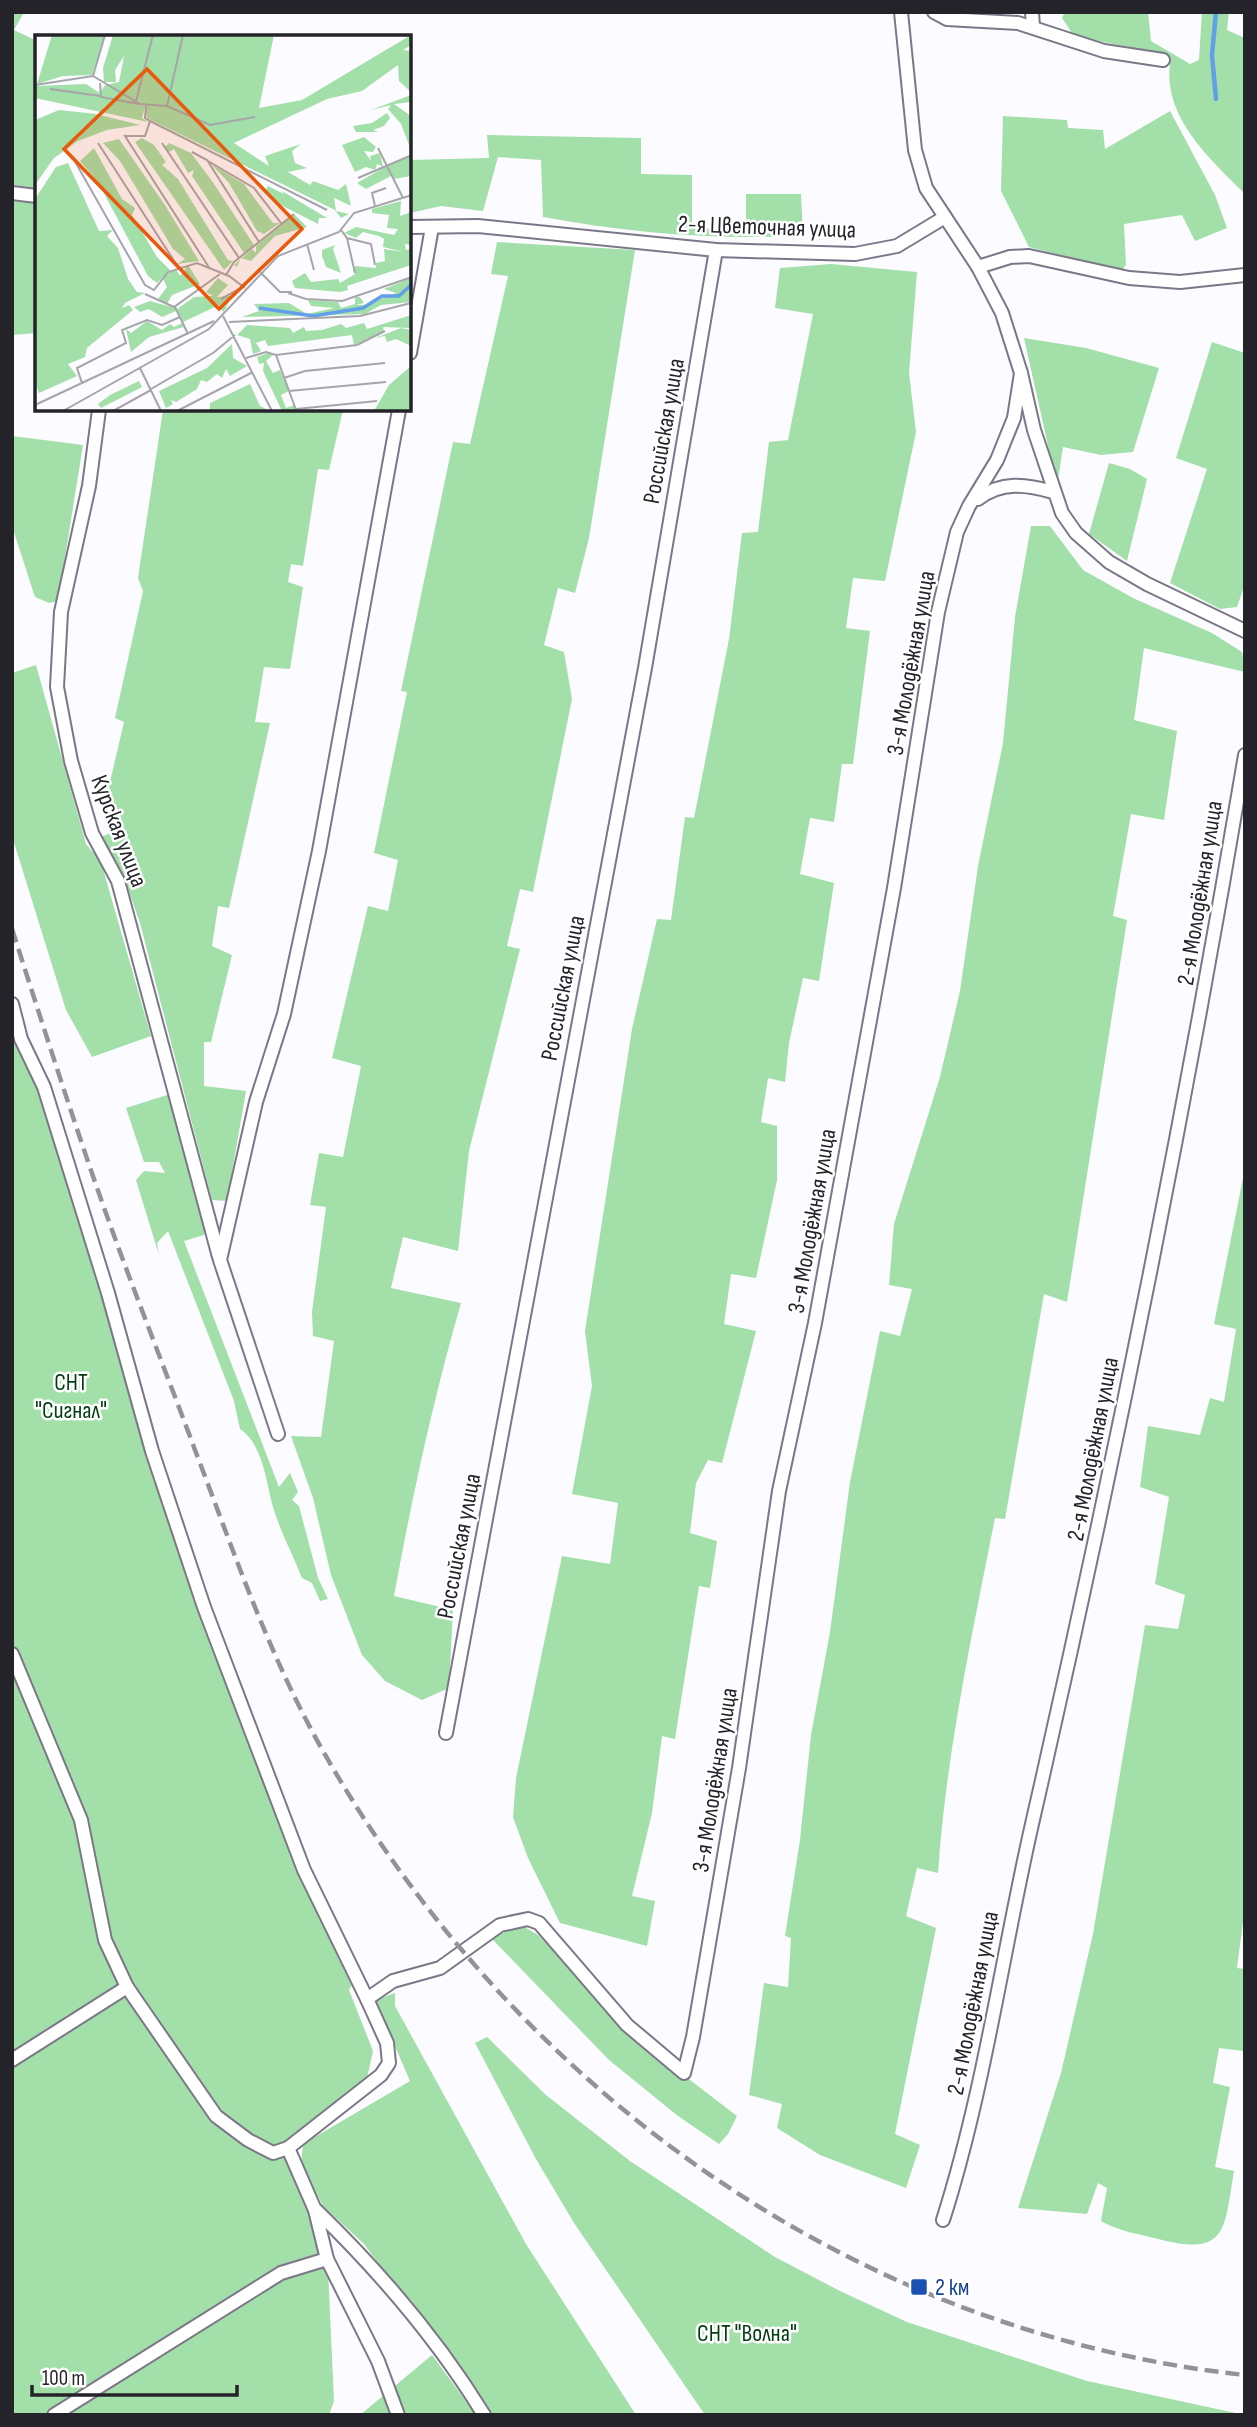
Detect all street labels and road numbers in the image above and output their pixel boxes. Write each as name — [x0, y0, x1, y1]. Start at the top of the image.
street label: 2-я Цветочная улица — [678, 209, 856, 245]
street label: Российская улица — [637, 356, 691, 506]
street label: 3-я Молодёжная улица — [881, 569, 941, 757]
street label: Курская улица — [84, 771, 154, 891]
street label: 2-я Молодёжная улица — [1171, 799, 1229, 987]
street label: Российская улица — [535, 913, 591, 1063]
street label: 3-я Молодёжная улица — [782, 1127, 842, 1315]
street label: 2-я Молодёжная улица — [1061, 1355, 1125, 1543]
street label: Российская улица — [431, 1471, 487, 1621]
street label: 3-я Молодёжная улица — [686, 1686, 744, 1874]
street label: 2-я Молодёжная улица — [941, 1909, 1005, 2097]

